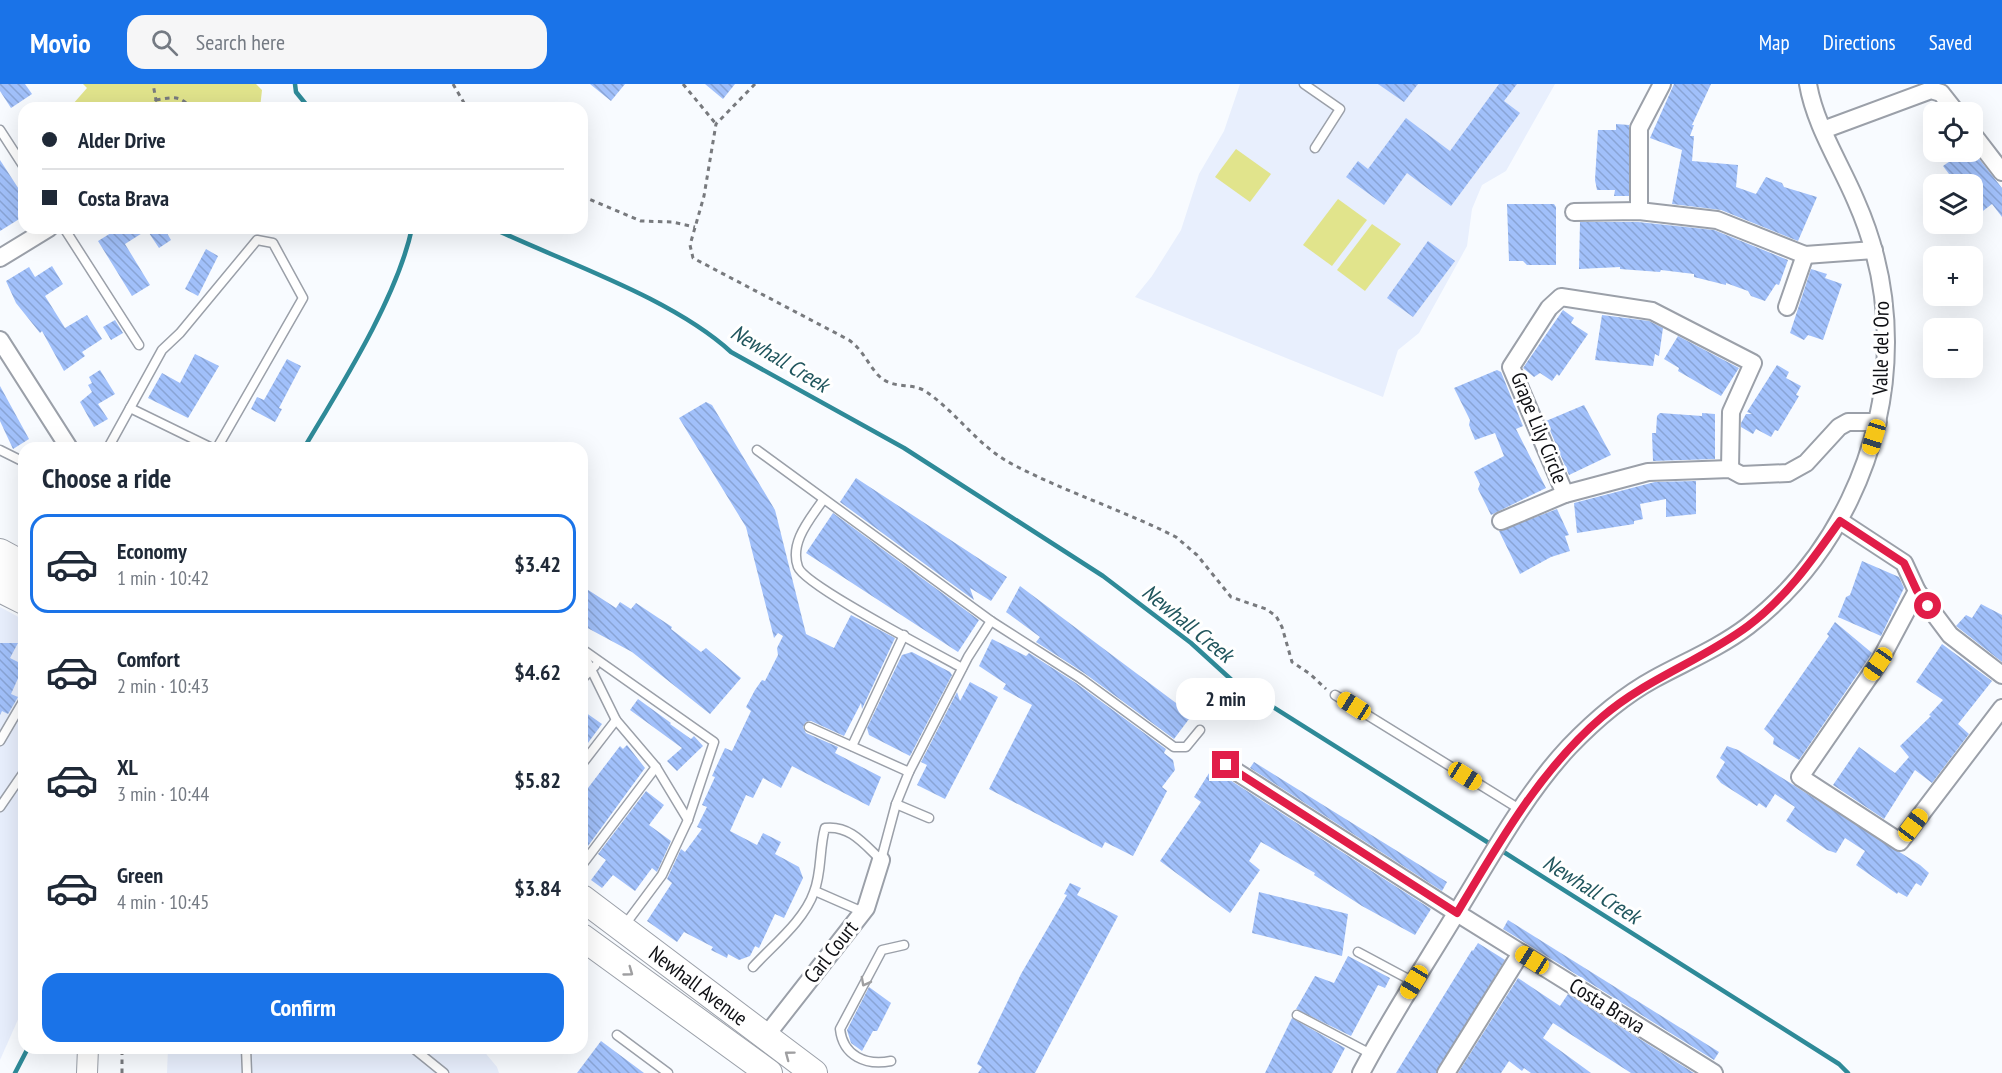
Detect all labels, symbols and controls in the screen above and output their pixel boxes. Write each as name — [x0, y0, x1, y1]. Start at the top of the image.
search box — [127, 15, 547, 69]
text: Movio — [30, 24, 91, 61]
icon: search — [148, 26, 181, 59]
text: Search here — [196, 28, 285, 56]
text: Map — [1759, 29, 1790, 56]
text: Directions — [1823, 29, 1896, 56]
text: Saved — [1929, 29, 1972, 56]
map controls — [1923, 102, 1983, 378]
button: locate — [1923, 102, 1983, 162]
text: Alder Drive — [78, 126, 166, 154]
button: layers — [1923, 174, 1983, 234]
text: Costa Brava — [78, 184, 169, 212]
button: + — [1923, 246, 1983, 306]
street label: Valle del Oro — [1866, 301, 1895, 396]
water label: Newhall Creek — [726, 318, 836, 399]
button: − — [1923, 318, 1983, 378]
street label: Grape Lily Circle — [1505, 368, 1574, 487]
car — [1860, 417, 1888, 457]
text: Choose a ride — [42, 461, 171, 495]
icon: car — [45, 537, 99, 591]
text: Economy — [117, 537, 187, 565]
text: $3.42 — [514, 550, 561, 578]
text: 1 min · 10:42 — [117, 565, 209, 591]
water label: Newhall Creek — [1137, 578, 1241, 670]
route start — [1914, 592, 1941, 619]
car — [1860, 644, 1896, 684]
icon: car — [45, 645, 99, 699]
text: Comfort — [117, 645, 180, 673]
text: $4.62 — [514, 658, 561, 686]
text: 2 min · 10:43 — [117, 673, 209, 699]
callout: 2 min — [1176, 678, 1276, 720]
text: 2 min — [1205, 686, 1246, 712]
car — [1334, 689, 1374, 723]
route end — [1212, 751, 1239, 778]
icon: car — [45, 753, 99, 807]
text: XL — [117, 753, 138, 781]
car — [1445, 759, 1485, 793]
text: $5.82 — [514, 766, 561, 794]
text: 3 min · 10:44 — [117, 781, 209, 807]
car — [1895, 805, 1931, 845]
water label: Newhall Creek — [1538, 848, 1648, 931]
icon: car — [45, 861, 99, 915]
text: Green — [117, 861, 163, 889]
text: $3.84 — [514, 874, 561, 902]
text: 4 min · 10:45 — [117, 889, 209, 915]
street label: Carl Court — [798, 915, 864, 988]
street label: Newhall Avenue — [644, 940, 753, 1031]
car — [1512, 943, 1552, 977]
car — [1397, 962, 1431, 1002]
one-way arrow — [623, 964, 634, 975]
street label: Costa Brava — [1564, 972, 1650, 1039]
button: Confirm — [42, 973, 564, 1042]
one-way arrow — [861, 976, 872, 986]
one-way arrow — [785, 1051, 796, 1062]

